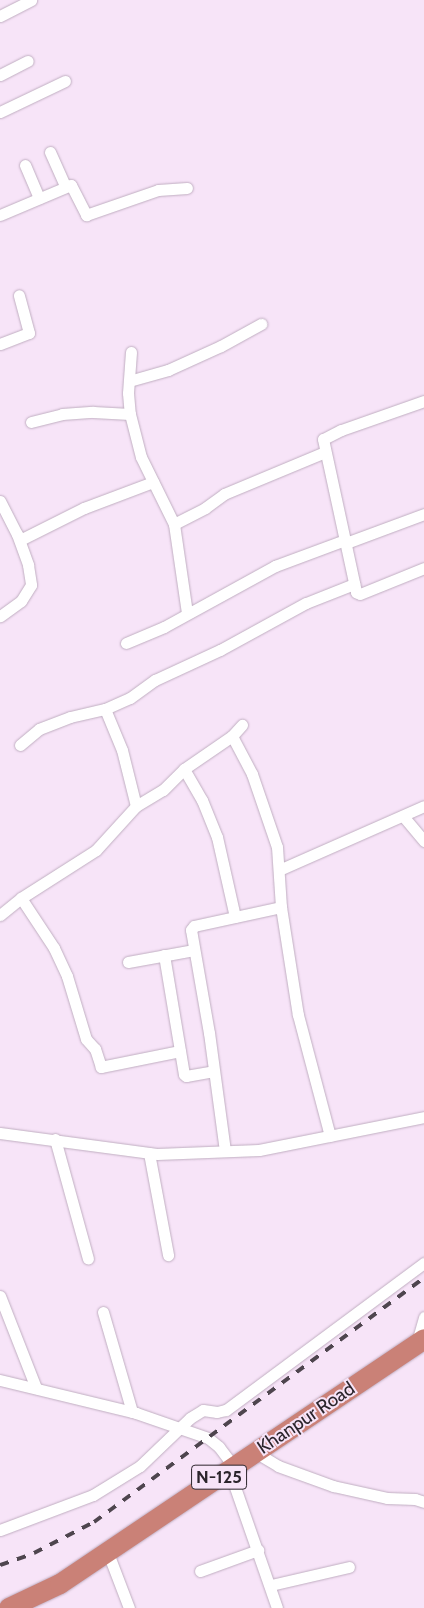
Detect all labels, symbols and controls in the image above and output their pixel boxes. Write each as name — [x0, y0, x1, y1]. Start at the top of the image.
street label: Khanpur Road — [253, 1377, 359, 1459]
road number: N-125 — [190, 1461, 248, 1492]

